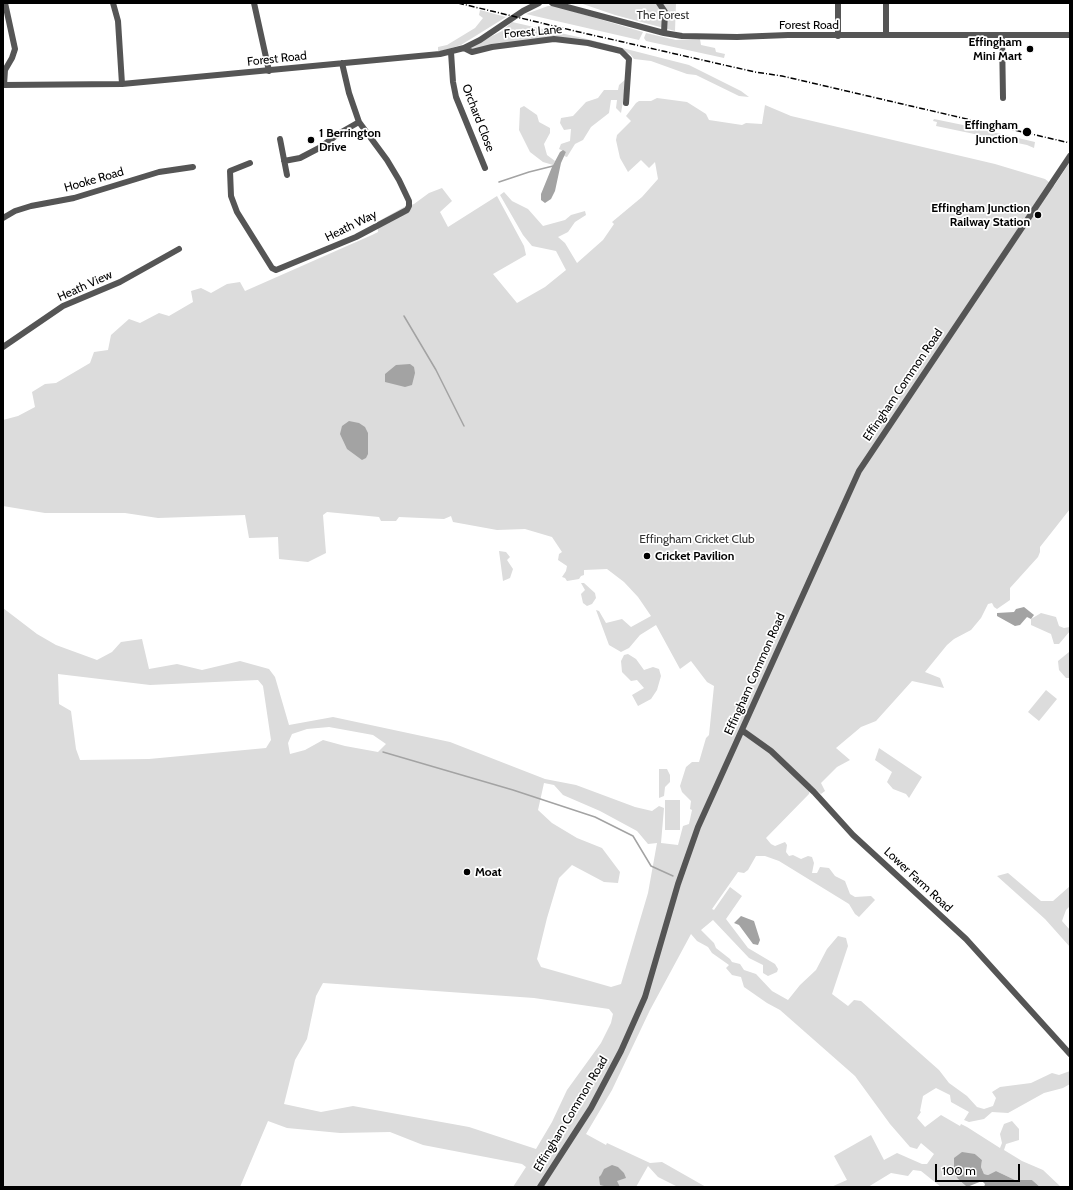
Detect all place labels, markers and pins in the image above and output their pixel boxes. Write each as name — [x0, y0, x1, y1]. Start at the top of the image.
place label: Effingham Mini Mart — [968, 35, 1022, 63]
marker: Effingham Mini Mart — [1025, 44, 1035, 54]
place label: Effingham Junction — [964, 118, 1018, 146]
place label: 1 Berrington Drive — [319, 126, 381, 154]
marker: Effingham Junction — [1021, 126, 1033, 138]
marker: 1 Berrington Drive — [306, 135, 316, 145]
place label: Effingham Junction Railway Station — [931, 201, 1030, 229]
marker: Effingham Junction Railway Station — [1033, 210, 1043, 220]
place label: Cricket Pavilion — [655, 549, 734, 563]
marker: Cricket Pavilion — [642, 551, 652, 561]
place label: Moat — [475, 865, 502, 879]
marker: Moat — [462, 867, 472, 877]

